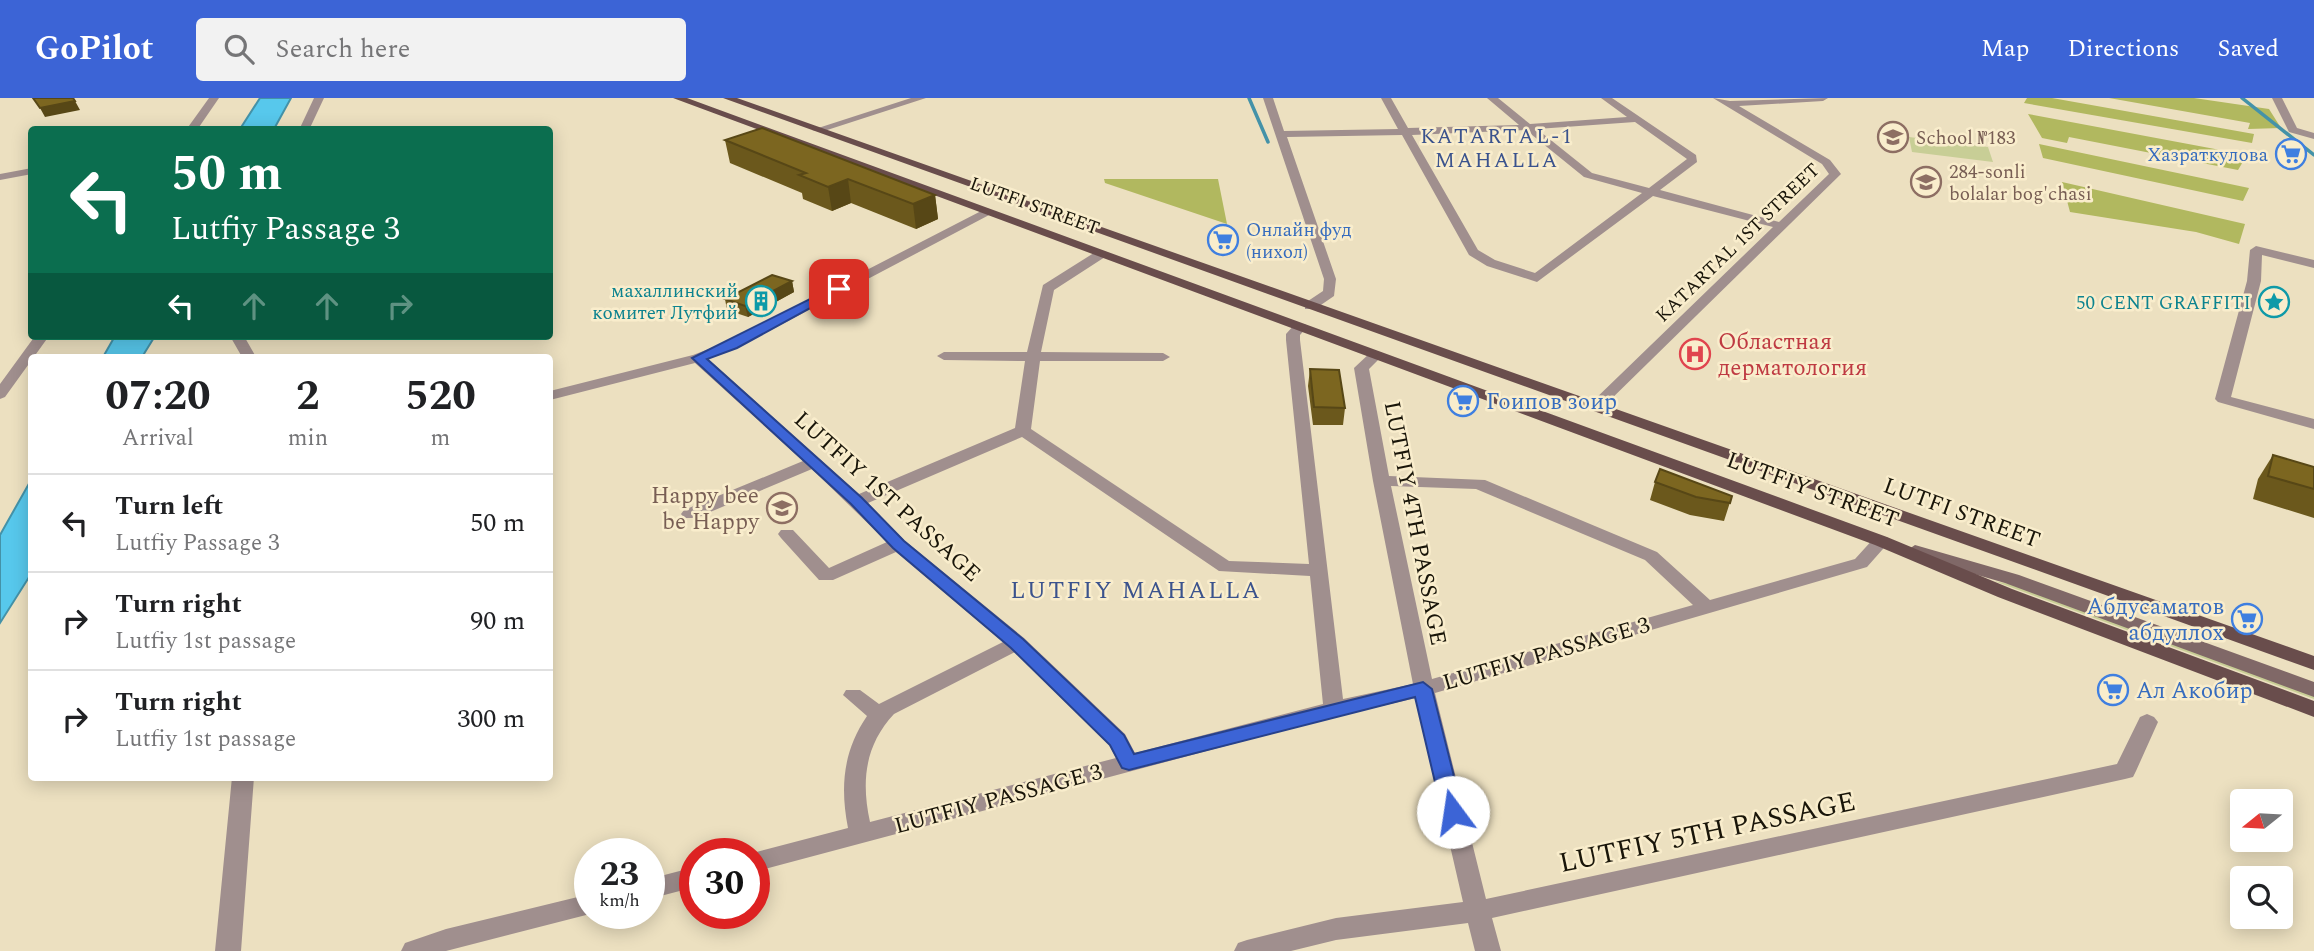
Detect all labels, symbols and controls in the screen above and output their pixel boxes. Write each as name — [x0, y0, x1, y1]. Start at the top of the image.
search box — [196, 18, 686, 81]
text: GoPilot — [35, 24, 154, 74]
text: Search here — [276, 29, 410, 69]
icon: search — [220, 30, 258, 68]
text: Map — [1981, 31, 2029, 67]
text: Directions — [2067, 31, 2179, 67]
text: Saved — [2217, 31, 2279, 67]
school or university icon: School №183 — [1876, 120, 1910, 154]
district label: KATARTAL-1 MAHALLA — [1420, 121, 1574, 177]
place label: School №183 — [1916, 124, 2016, 153]
text: 50 m — [171, 137, 282, 212]
supermarket icon: Хазраткулова — [2274, 137, 2308, 171]
place label: Хазраткулова — [2147, 141, 2269, 170]
icon: left — [56, 154, 147, 245]
street label: KATARTAL 1ST STREET — [1649, 157, 1827, 330]
place label: 284-sonli bolalar bog'chasi — [1949, 158, 2092, 209]
school or university icon: 284-sonli bolalar bog'chasi — [1909, 165, 1943, 199]
street label: LUTFI STREET — [965, 169, 1104, 243]
text: Lutfiy Passage 3 — [171, 205, 400, 254]
place label: Онлайн фуд (нихол) — [1246, 216, 1352, 267]
supermarket icon: Онлайн фуд (нихол) — [1206, 223, 1240, 257]
pin — [809, 259, 869, 319]
icon: arrive — [820, 270, 858, 308]
place label: махаллинский комитет Лутфий — [592, 277, 738, 328]
building icon: махаллинский комитет Лутфий — [744, 284, 778, 318]
place icon: 50 CENT GRAFFITI — [2257, 285, 2291, 319]
icon: left — [162, 287, 200, 325]
icon: ahead — [235, 287, 273, 325]
icon: ahead — [308, 287, 346, 325]
icon: right — [381, 287, 419, 325]
place label: 50 CENT GRAFFITI — [2076, 289, 2251, 318]
place label: Областная дерматология — [1718, 325, 1867, 386]
hospital icon: Областная дерматология — [1678, 337, 1712, 371]
text: 07:20 — [105, 365, 211, 428]
text: 2 — [296, 365, 320, 428]
text: 520 — [405, 365, 476, 428]
supermarket icon: Гоипов зоир — [1446, 384, 1480, 418]
place label: Гоипов зоир — [1486, 385, 1617, 420]
street label: LUTFIY 4TH PASSAGE — [1374, 398, 1455, 648]
street label: LUTFIY 1ST PASSAGE — [785, 403, 989, 591]
text: Arrival — [122, 421, 194, 456]
text: min — [288, 421, 328, 456]
text: m — [431, 421, 450, 456]
street label: LUTFIY STREET — [1721, 443, 1904, 538]
street label: LUTFI STREET — [1878, 469, 2045, 558]
place label: Happy bee be Happy — [651, 479, 760, 540]
text: Turn left — [115, 486, 223, 526]
school or university icon: Happy bee be Happy — [765, 491, 799, 525]
text: 50 m — [470, 503, 525, 543]
icon: left — [56, 504, 94, 542]
text: Lutfiy Passage 3 — [115, 526, 279, 561]
district label: LUTFIY MAHALLA — [1010, 573, 1262, 609]
text: Turn right — [115, 584, 242, 624]
place label: Абдусаматов абдуллох — [2086, 590, 2224, 651]
text: 90 m — [470, 601, 525, 641]
icon: right — [56, 602, 94, 640]
supermarket icon: Абдусаматов абдуллох — [2230, 602, 2264, 636]
street label: LUTFIY PASSAGE 3 — [1439, 608, 1654, 701]
text: Lutfiy 1st passage — [115, 624, 296, 659]
supermarket icon: Ал Акобир — [2096, 673, 2130, 707]
place label: Ал Акобир — [2136, 674, 2253, 709]
text: Turn right — [115, 682, 242, 722]
text: 300 m — [457, 699, 525, 739]
icon: right — [56, 700, 94, 738]
text: Lutfiy 1st passage — [115, 722, 296, 757]
street label: LUTFIY PASSAGE 3 — [890, 755, 1106, 844]
position arrow — [1416, 775, 1490, 849]
street label: LUTFIY 5TH PASSAGE — [1555, 780, 1860, 885]
north arrow — [2230, 789, 2292, 852]
map controls — [2230, 789, 2293, 929]
speed limit sign: 30 — [679, 838, 770, 929]
text: 23 — [600, 848, 639, 901]
button: search — [2230, 866, 2293, 929]
text: km/h — [599, 887, 640, 914]

